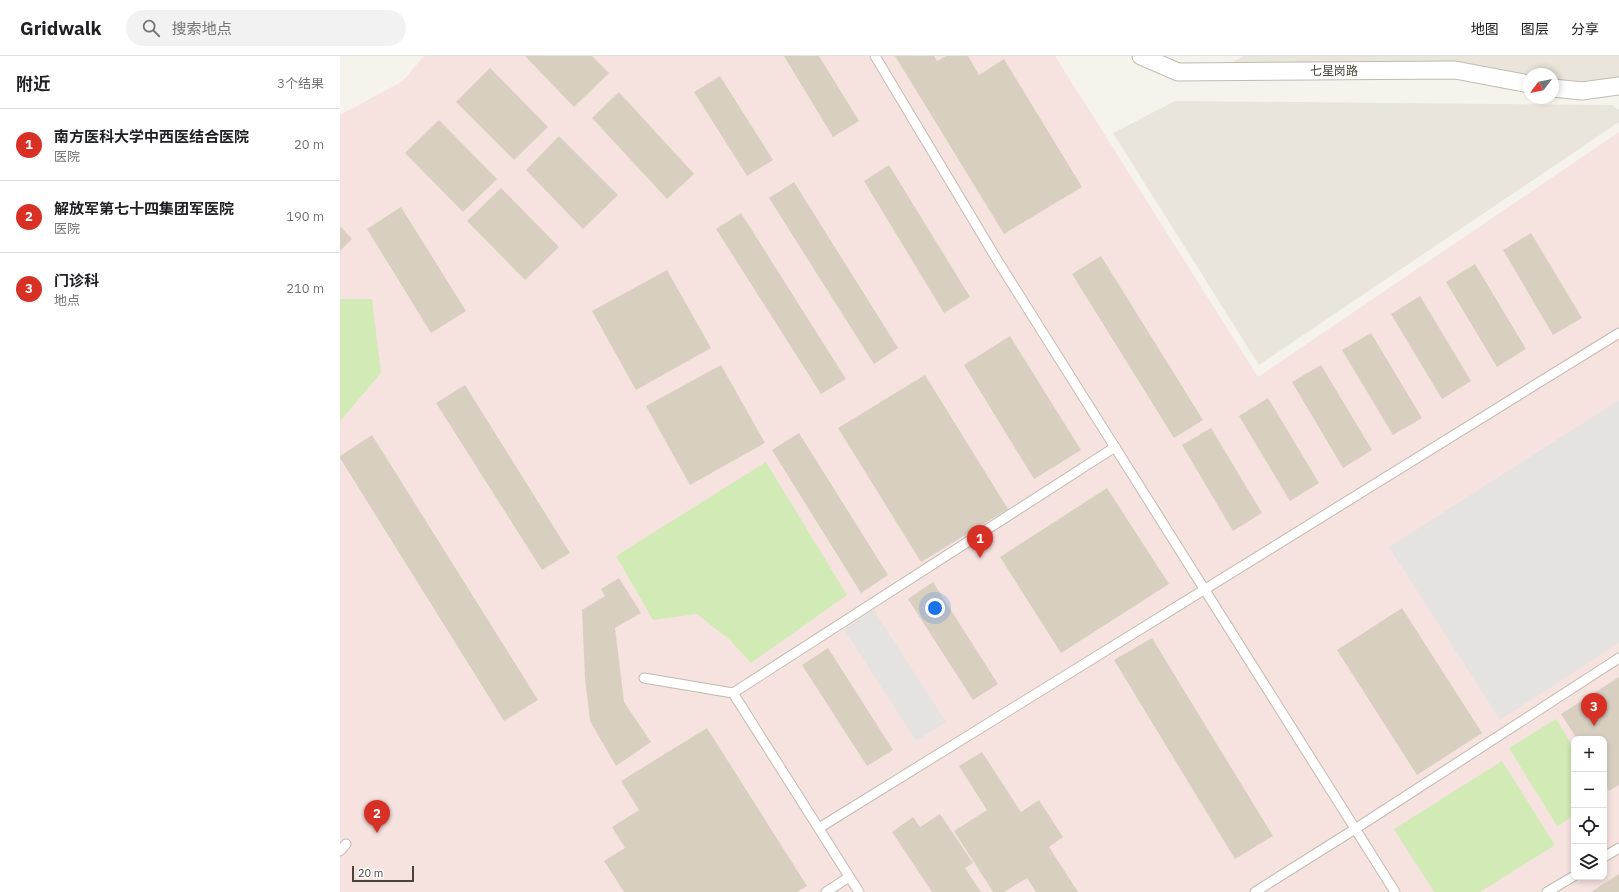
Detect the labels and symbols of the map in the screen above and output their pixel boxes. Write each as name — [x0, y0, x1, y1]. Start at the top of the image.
street label: 七星岗路 — [1310, 63, 1358, 78]
north arrow — [1523, 68, 1559, 104]
pin: 1 — [967, 525, 993, 558]
your location — [925, 598, 945, 618]
pin: 3 — [1581, 693, 1607, 726]
pin: 2 — [364, 800, 390, 833]
scale bar — [352, 864, 414, 883]

